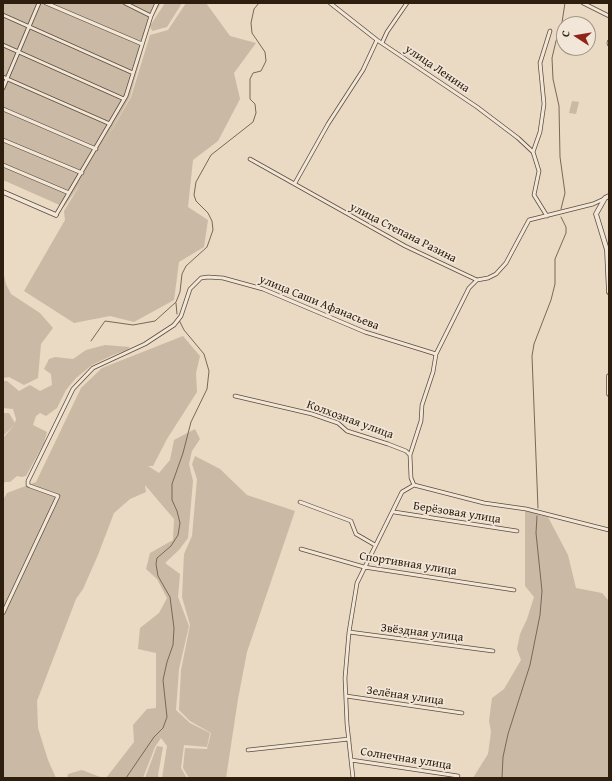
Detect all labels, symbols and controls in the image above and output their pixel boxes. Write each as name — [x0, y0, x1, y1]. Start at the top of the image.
north arrow — [556, 16, 596, 56]
text: С — [557, 29, 574, 38]
street label: улица Ленина — [402, 42, 472, 96]
street label: улица Степана Разина — [347, 200, 459, 266]
street label: улица Саши Афанасьева — [257, 272, 381, 334]
street label: Колхозная улица — [305, 398, 395, 442]
street label: Берёзовая улица — [412, 499, 502, 527]
street label: Спортивная улица — [358, 549, 458, 579]
street label: Звёздная улица — [380, 621, 464, 645]
street label: Зелёная улица — [365, 683, 445, 709]
street label: Солнечная улица — [359, 745, 453, 773]

